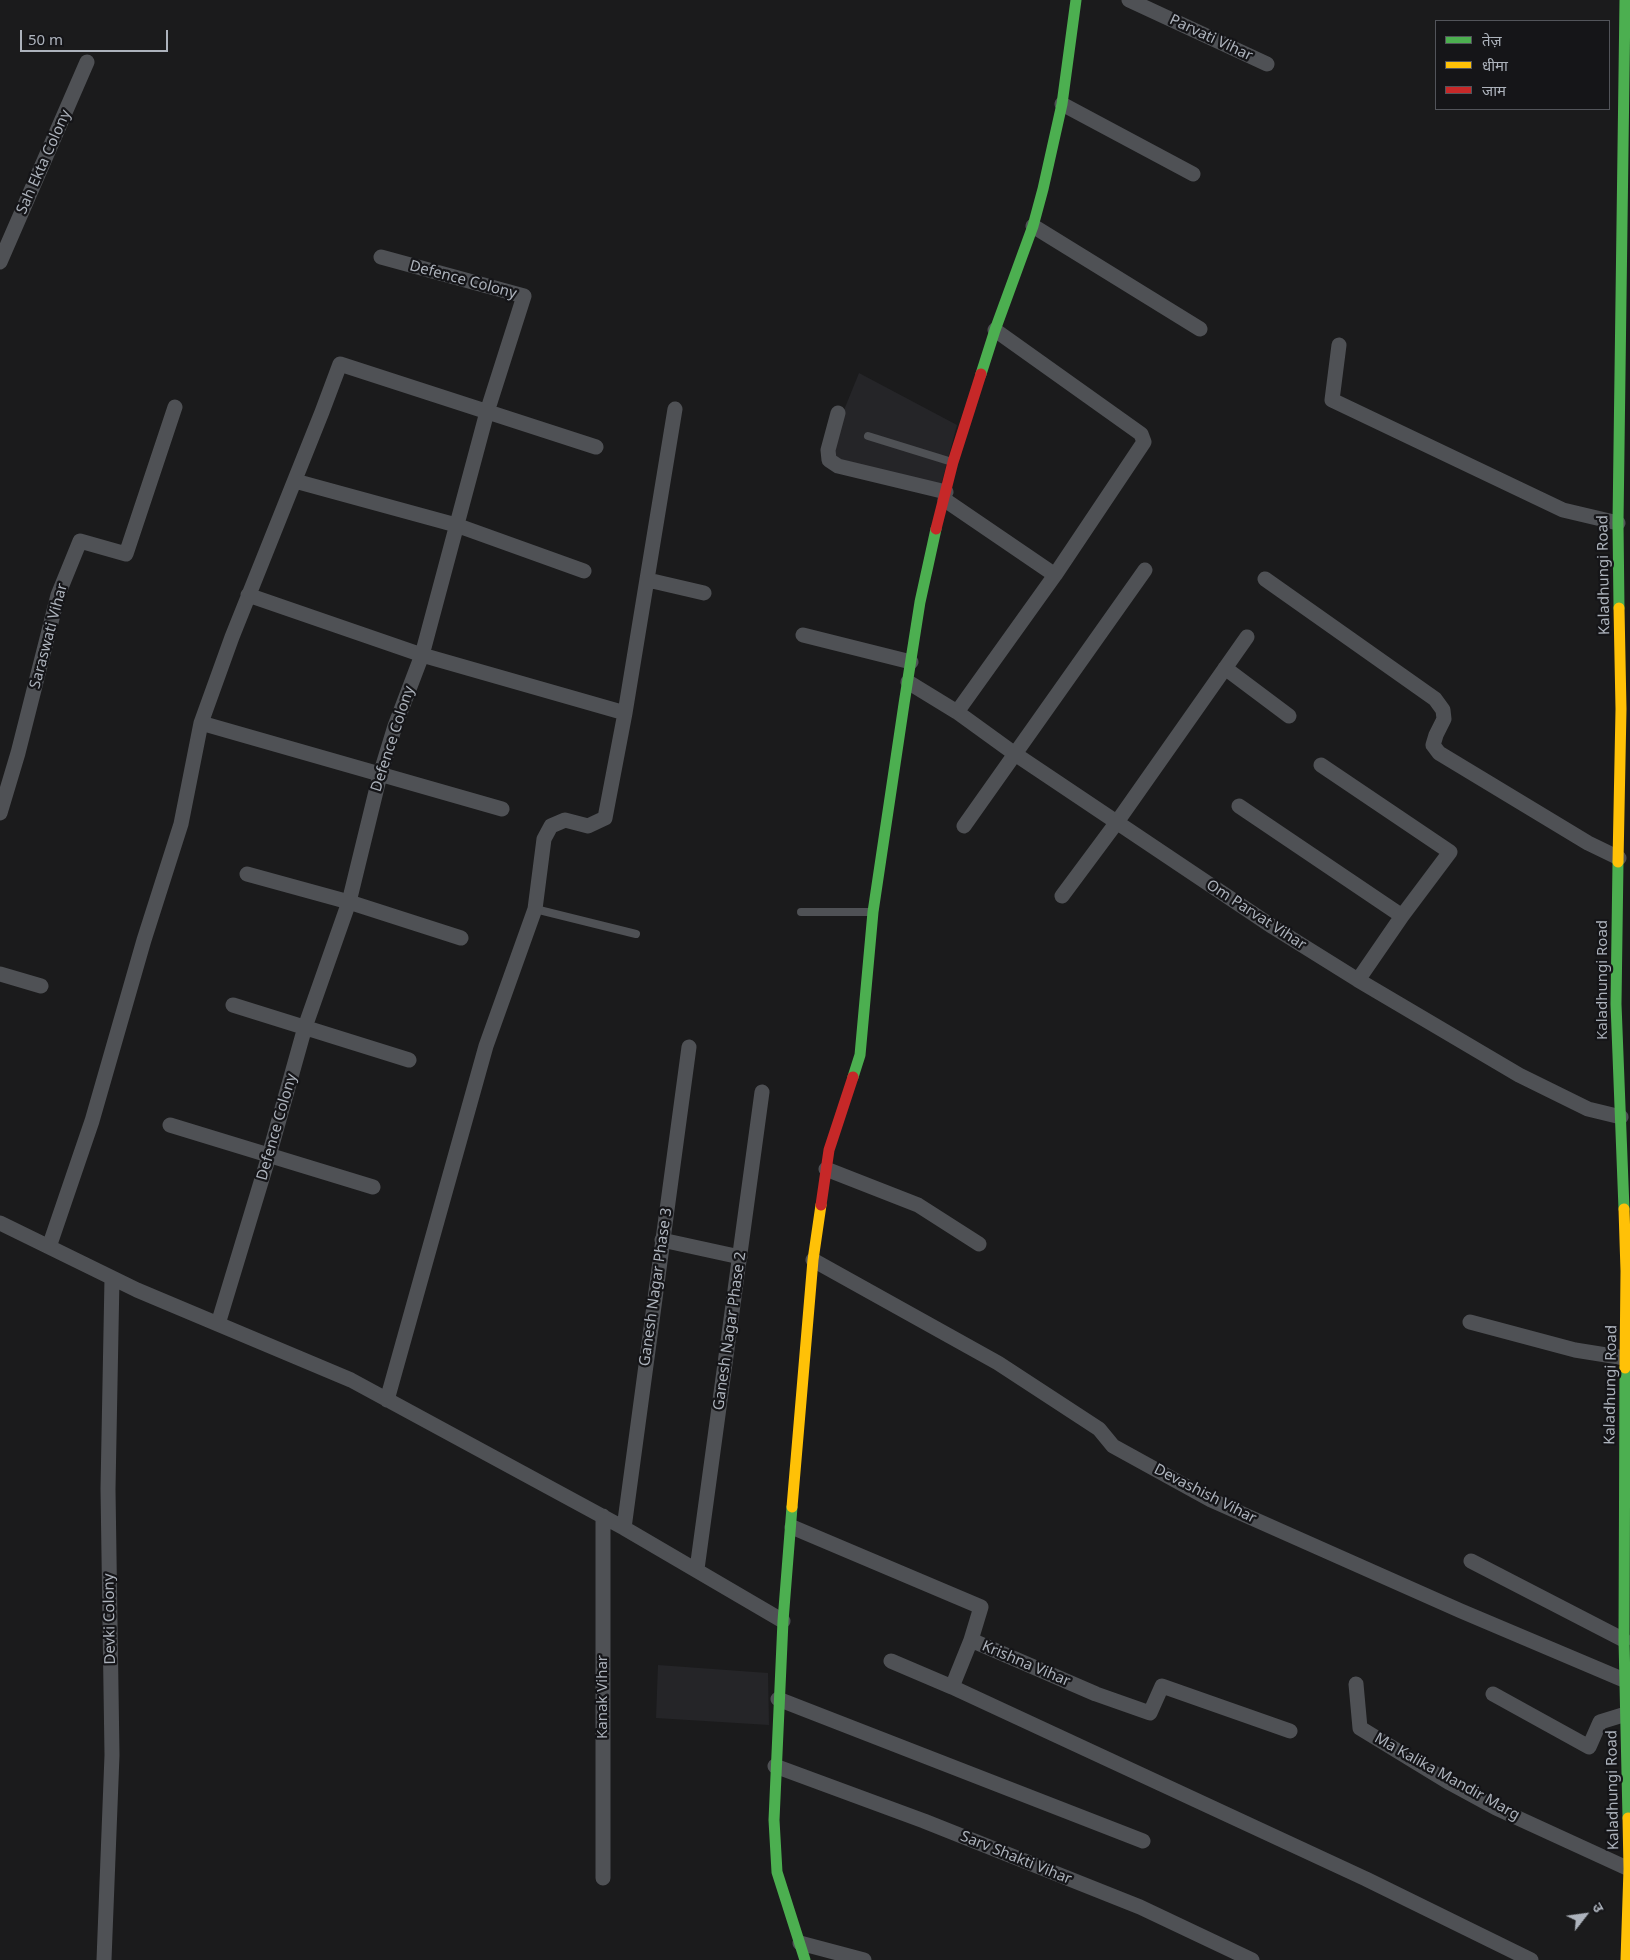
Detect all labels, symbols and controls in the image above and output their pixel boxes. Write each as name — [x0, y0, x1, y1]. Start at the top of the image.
street label: Parvati Vihar — [1167, 11, 1255, 65]
scale bar — [22, 20, 170, 52]
legend — [1435, 20, 1610, 110]
text: 50 m — [28, 29, 63, 49]
text: तेज़ — [1482, 30, 1502, 50]
text: धीमा — [1482, 55, 1508, 75]
text: जाम — [1482, 80, 1506, 100]
street label: Sah Ekta Colony — [13, 107, 75, 217]
street label: Defence Colony — [407, 257, 519, 303]
street label: Kaladhungi Road — [1594, 515, 1614, 635]
street label: Saraswati Vihar — [26, 581, 72, 691]
street label: Defence Colony — [367, 684, 419, 794]
street label: Om Parvat Vihar — [1203, 876, 1309, 954]
street label: Kaladhungi Road — [1594, 920, 1612, 1040]
street label: Defence Colony — [253, 1072, 301, 1182]
street label: Ganesh Nagar Phase 3 — [636, 1207, 676, 1367]
street label: Ganesh Nagar Phase 2 — [710, 1251, 750, 1411]
street label: Kaladhungi Road — [1601, 1325, 1621, 1445]
street label: Devashish Vihar — [1151, 1460, 1259, 1528]
street label: Devki Colony — [100, 1573, 120, 1665]
street label: Krishna Vihar — [979, 1637, 1073, 1691]
street label: Kanak Vihar — [594, 1655, 612, 1739]
street label: Ma Kalika Mandir Marg — [1371, 1730, 1523, 1824]
street label: Kaladhungi Road — [1603, 1730, 1623, 1850]
street label: Sarv Shakti Vihar — [958, 1828, 1074, 1888]
north arrow — [1560, 1890, 1610, 1940]
text: उ — [1588, 1899, 1609, 1916]

